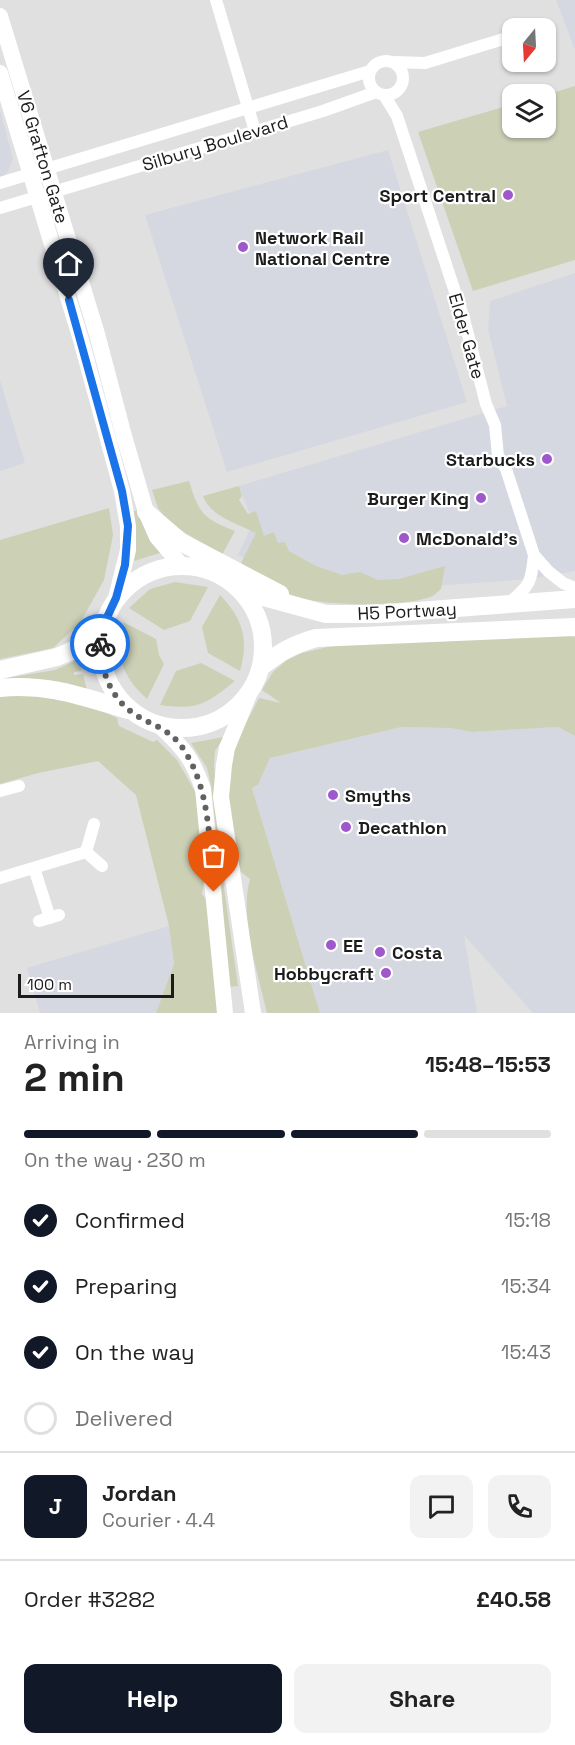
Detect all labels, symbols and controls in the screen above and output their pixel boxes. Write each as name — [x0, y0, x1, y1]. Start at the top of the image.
north arrow — [502, 18, 556, 72]
map controls — [502, 18, 556, 138]
button: layers — [502, 84, 556, 138]
street label: V6 Grafton Gate — [12, 88, 74, 226]
street label: Silbury Boulevard — [139, 110, 291, 176]
place label: Sport Central — [380, 184, 496, 207]
marker: Sport Central — [501, 188, 515, 202]
place label: Network Rail National Centre — [255, 226, 390, 270]
pin — [43, 238, 94, 300]
marker: Network Rail National Centre — [236, 240, 250, 254]
icon: home — [52, 247, 85, 280]
street label: Elder Gate — [444, 290, 490, 382]
place label: Starbucks — [446, 448, 535, 471]
marker: Starbucks — [540, 452, 554, 466]
place label: Burger King — [367, 487, 469, 510]
marker: Burger King — [474, 491, 488, 505]
place label: McDonald's — [416, 527, 518, 550]
marker: McDonald's — [397, 531, 411, 545]
street label: H5 Portway — [357, 597, 457, 625]
courier — [70, 614, 130, 674]
icon: bike — [84, 628, 117, 661]
place label: Smyths — [345, 784, 411, 807]
marker: Smyths — [326, 788, 340, 802]
place label: Decathlon — [358, 816, 447, 839]
marker: Decathlon — [339, 820, 353, 834]
pin — [188, 830, 239, 892]
icon: bag — [197, 839, 230, 872]
place label: EE — [343, 934, 363, 957]
marker: EE — [324, 938, 338, 952]
place label: Costa — [392, 941, 443, 964]
marker: Costa — [373, 945, 387, 959]
place label: Hobbycraft — [274, 962, 374, 985]
marker: Hobbycraft — [379, 966, 393, 980]
scale bar — [18, 971, 174, 998]
text: 100 m — [27, 974, 72, 995]
text: Arriving in — [24, 1029, 120, 1055]
text: 15:48–15:53 — [425, 1050, 551, 1078]
text: 2 min — [24, 1053, 125, 1102]
text: On the way · 230 m — [24, 1147, 206, 1173]
icon: check — [24, 1204, 57, 1237]
text: Confirmed — [75, 1206, 185, 1234]
text: 15:18 — [505, 1207, 551, 1233]
icon: check — [24, 1270, 57, 1303]
text: Preparing — [75, 1272, 177, 1300]
text: 15:34 — [501, 1273, 551, 1299]
icon: check — [24, 1336, 57, 1369]
text: On the way — [75, 1338, 194, 1366]
text: 15:43 — [501, 1339, 551, 1365]
text: Delivered — [75, 1404, 173, 1432]
button: chat — [410, 1475, 473, 1538]
button: phone — [488, 1475, 551, 1538]
text: Jordan — [102, 1479, 177, 1507]
text: J — [49, 1492, 62, 1520]
text: Courier · 4.4 — [102, 1507, 215, 1533]
text: Order #3282 — [24, 1585, 155, 1613]
text: £40.58 — [476, 1585, 551, 1613]
button: Help — [24, 1664, 282, 1733]
button: Share — [294, 1664, 551, 1733]

